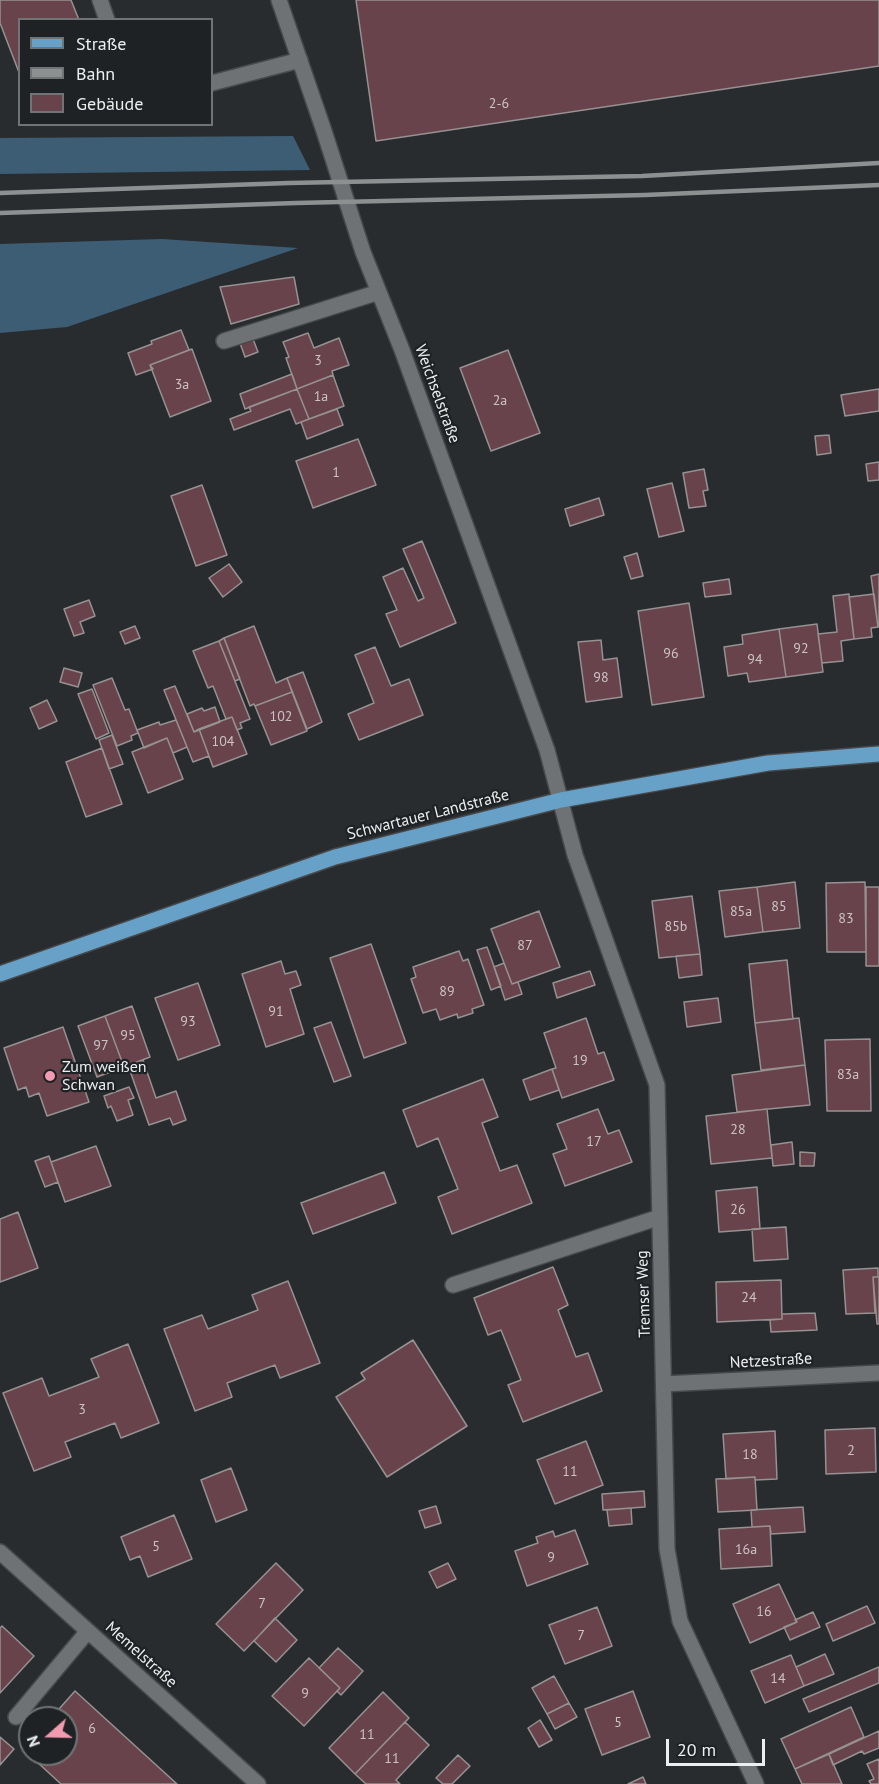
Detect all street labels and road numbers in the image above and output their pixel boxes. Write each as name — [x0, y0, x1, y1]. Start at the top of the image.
street label: Weichselstraße — [410, 342, 464, 446]
street label: Schwartauer Landstraße — [345, 786, 511, 844]
street label: Tremser Weg — [633, 1250, 655, 1338]
street label: Netzestraße — [729, 1349, 813, 1373]
street label: Memelstraße — [101, 1618, 181, 1692]

